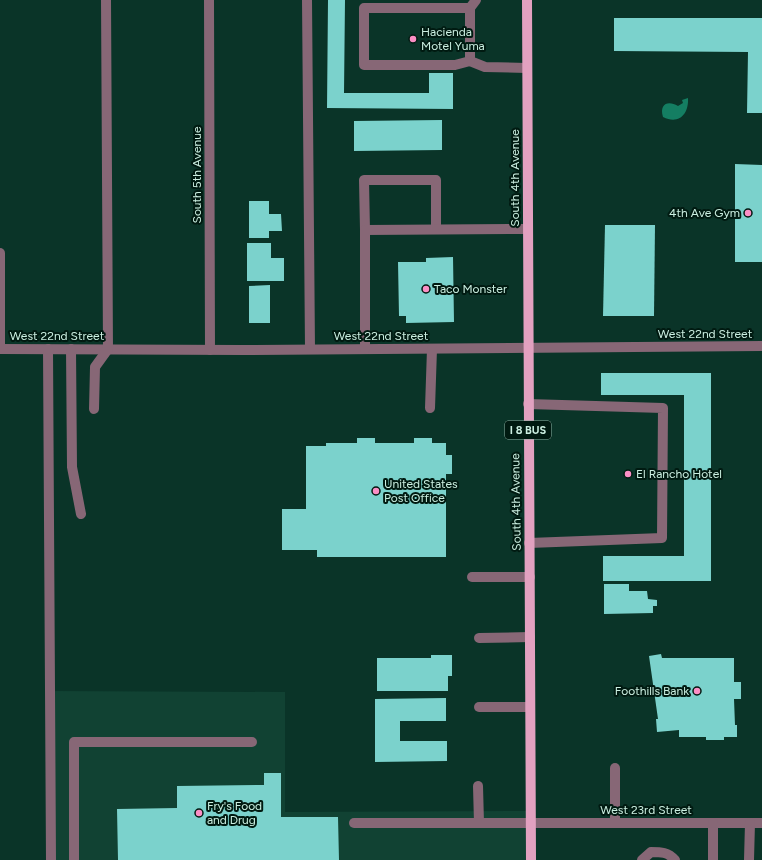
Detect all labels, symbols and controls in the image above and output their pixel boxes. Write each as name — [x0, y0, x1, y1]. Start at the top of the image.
place label: Hacienda Motel Yuma — [421, 25, 485, 53]
marker: Hacienda Motel Yuma — [408, 34, 418, 44]
street label: South 5th Avenue — [190, 126, 204, 223]
street label: South 4th Avenue — [508, 129, 522, 227]
place label: 4th Ave Gym — [669, 206, 740, 220]
marker: 4th Ave Gym — [743, 208, 753, 218]
place label: Taco Monster — [434, 282, 507, 296]
marker: Taco Monster — [421, 284, 431, 294]
street label: West 22nd Street — [658, 327, 753, 341]
street label: West 22nd Street — [10, 329, 105, 343]
street label: West 22nd Street — [334, 329, 429, 343]
road number: I 8 BUS — [505, 421, 551, 439]
street label: South 4th Avenue — [508, 453, 524, 551]
place label: El Rancho Hotel — [636, 467, 722, 481]
marker: El Rancho Hotel — [623, 469, 633, 479]
place label: United States Post Office — [384, 477, 458, 505]
marker: United States Post Office — [371, 486, 381, 496]
place label: Foothills Bank — [615, 684, 689, 698]
marker: Foothills Bank — [692, 686, 702, 696]
place label: Fry's Food and Drug — [207, 799, 262, 827]
street label: West 23rd Street — [600, 803, 692, 817]
marker: Fry's Food and Drug — [194, 808, 204, 818]

